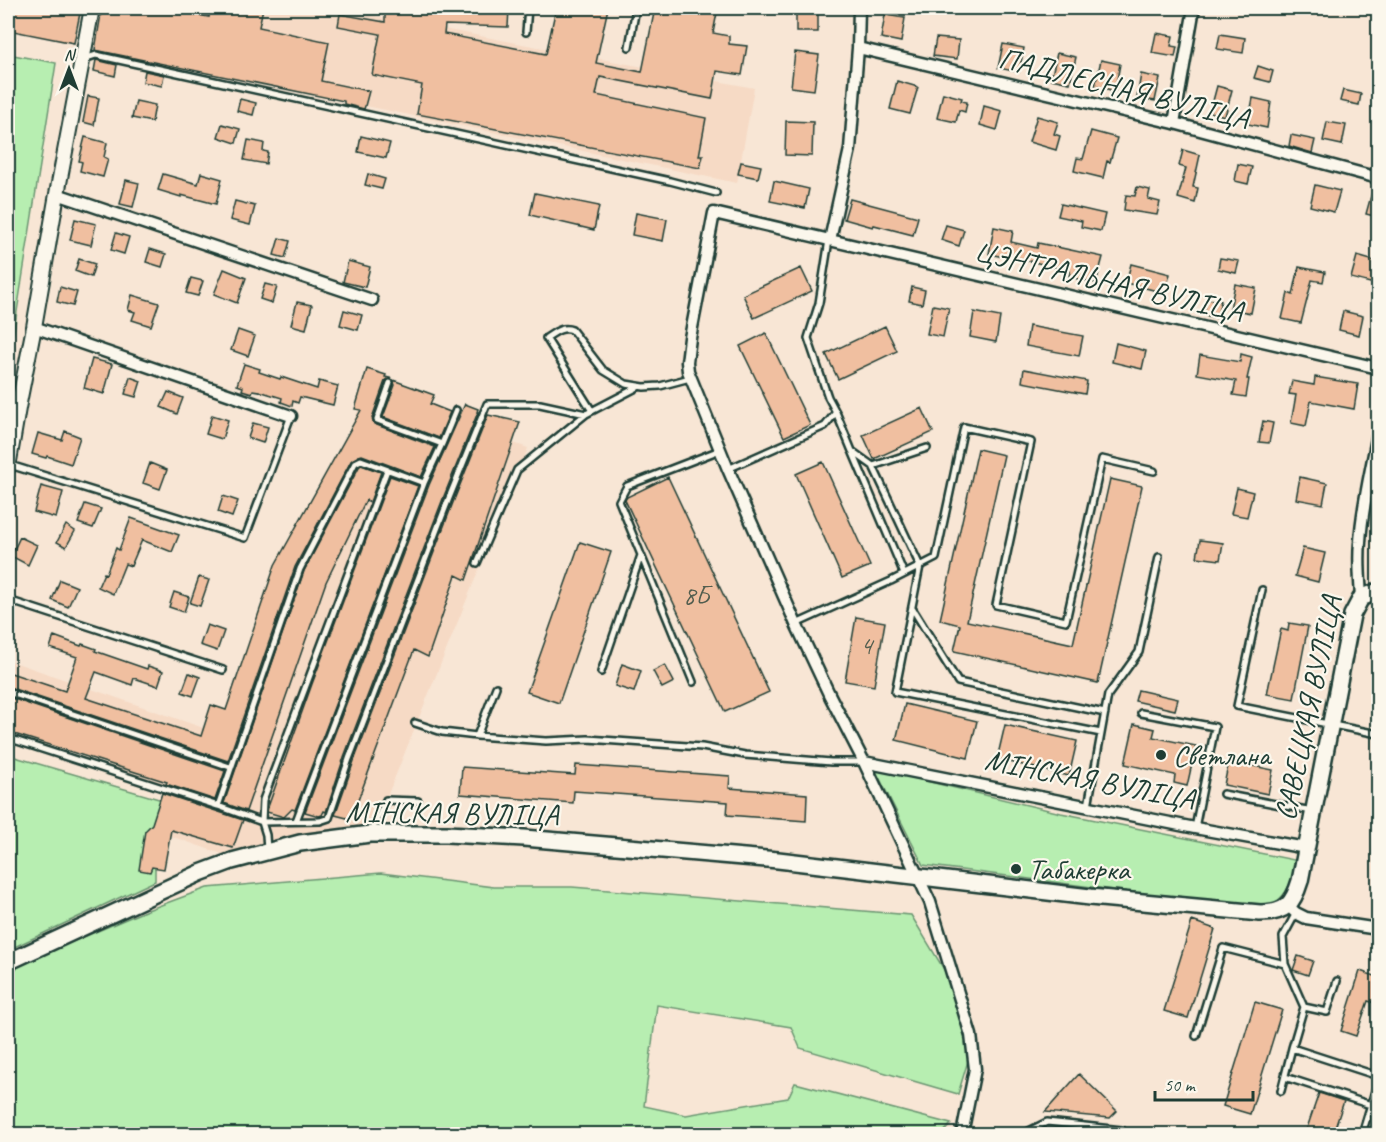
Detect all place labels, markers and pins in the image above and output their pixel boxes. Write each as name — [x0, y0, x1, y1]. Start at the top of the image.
place label: Светлана — [1173, 736, 1273, 774]
marker: Светлана — [1154, 748, 1168, 762]
place label: Табакерка — [1028, 850, 1132, 888]
marker: Табакерка — [1009, 862, 1023, 876]

